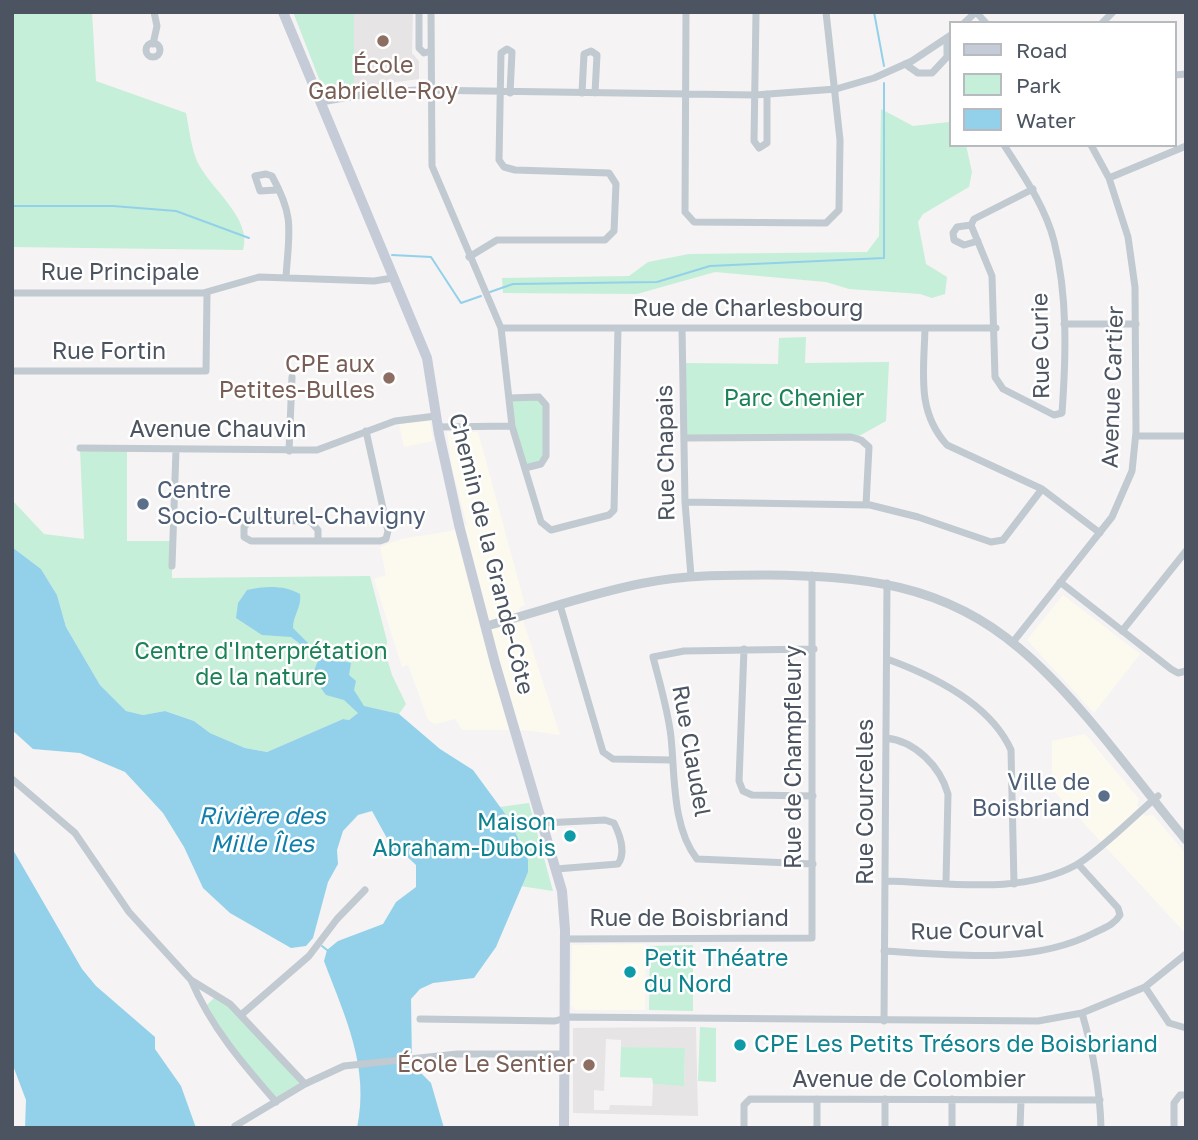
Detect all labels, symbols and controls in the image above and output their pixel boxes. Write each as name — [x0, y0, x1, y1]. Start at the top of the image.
legend — [950, 21, 1177, 147]
marker: École Gabrielle-Roy — [375, 33, 391, 49]
text: Road — [1016, 37, 1067, 63]
place label: École Gabrielle-Roy — [308, 52, 458, 106]
text: Park — [1016, 72, 1061, 98]
text: Water — [1016, 107, 1076, 133]
street label: Rue Principale — [41, 259, 199, 287]
street label: Rue Curie — [1026, 293, 1056, 399]
street label: Rue de Charlesbourg — [633, 295, 863, 323]
street label: Avenue Cartier — [1096, 305, 1130, 469]
street label: Rue Fortin — [52, 338, 166, 366]
place label: CPE aux Petites-Bulles — [219, 351, 375, 405]
marker: CPE aux Petites-Bulles — [381, 370, 397, 386]
street label: Rue Chapais — [651, 385, 681, 521]
park label: Parc Chenier — [724, 385, 864, 413]
street label: Chemin de la Grande-Côte — [443, 410, 539, 698]
street label: Avenue Chauvin — [130, 416, 306, 444]
place label: Centre Socio-Culturel-Chavigny — [157, 477, 426, 531]
marker: Centre Socio-Culturel-Chavigny — [135, 496, 151, 512]
park label: Centre d'Interprétation de la nature — [134, 638, 388, 692]
street label: Rue de Champfleury — [780, 645, 808, 869]
street label: Rue Claudel — [666, 683, 716, 819]
street label: Rue Courcelles — [852, 719, 880, 885]
place label: Ville de Boisbriand — [972, 769, 1090, 823]
marker: Ville de Boisbriand — [1096, 788, 1112, 804]
water label: Rivière des Mille Îles — [199, 802, 325, 858]
place label: Maison Abraham-Dubois — [372, 809, 556, 863]
marker: Maison Abraham-Dubois — [562, 828, 578, 844]
street label: Rue de Boisbriand — [589, 905, 789, 933]
street label: Rue Courval — [910, 916, 1044, 946]
place label: Petit Théatre du Nord — [644, 945, 788, 999]
marker: Petit Théatre du Nord — [622, 964, 638, 980]
place label: CPE Les Petits Trésors de Boisbriand — [754, 1031, 1158, 1059]
marker: CPE Les Petits Trésors de Boisbriand — [732, 1037, 748, 1053]
place label: École Le Sentier — [397, 1051, 575, 1079]
marker: École Le Sentier — [581, 1057, 597, 1073]
street label: Avenue de Colombier — [792, 1066, 1026, 1094]

